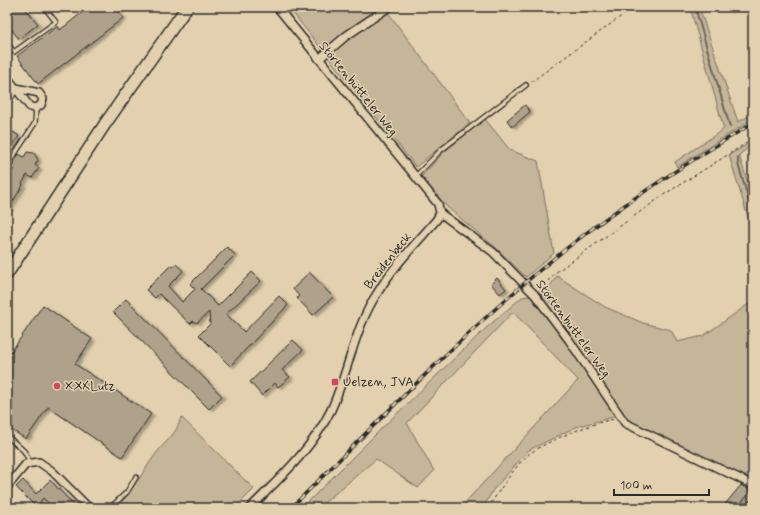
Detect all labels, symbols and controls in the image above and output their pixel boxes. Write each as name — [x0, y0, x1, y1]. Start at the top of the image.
street label: Störtenbütteler Weg — [315, 38, 401, 140]
street label: Breidenbeck — [361, 229, 416, 293]
street label: Störtenbütteler Weg — [532, 277, 614, 381]
place label: Uelzen, JVA — [343, 374, 414, 391]
marker: Uelzen, JVA — [330, 377, 340, 387]
place label: XXXLutz — [65, 378, 116, 395]
marker: XXXLutz — [52, 381, 62, 391]
scale bar — [614, 471, 709, 497]
text: 100 m — [620, 478, 652, 494]

